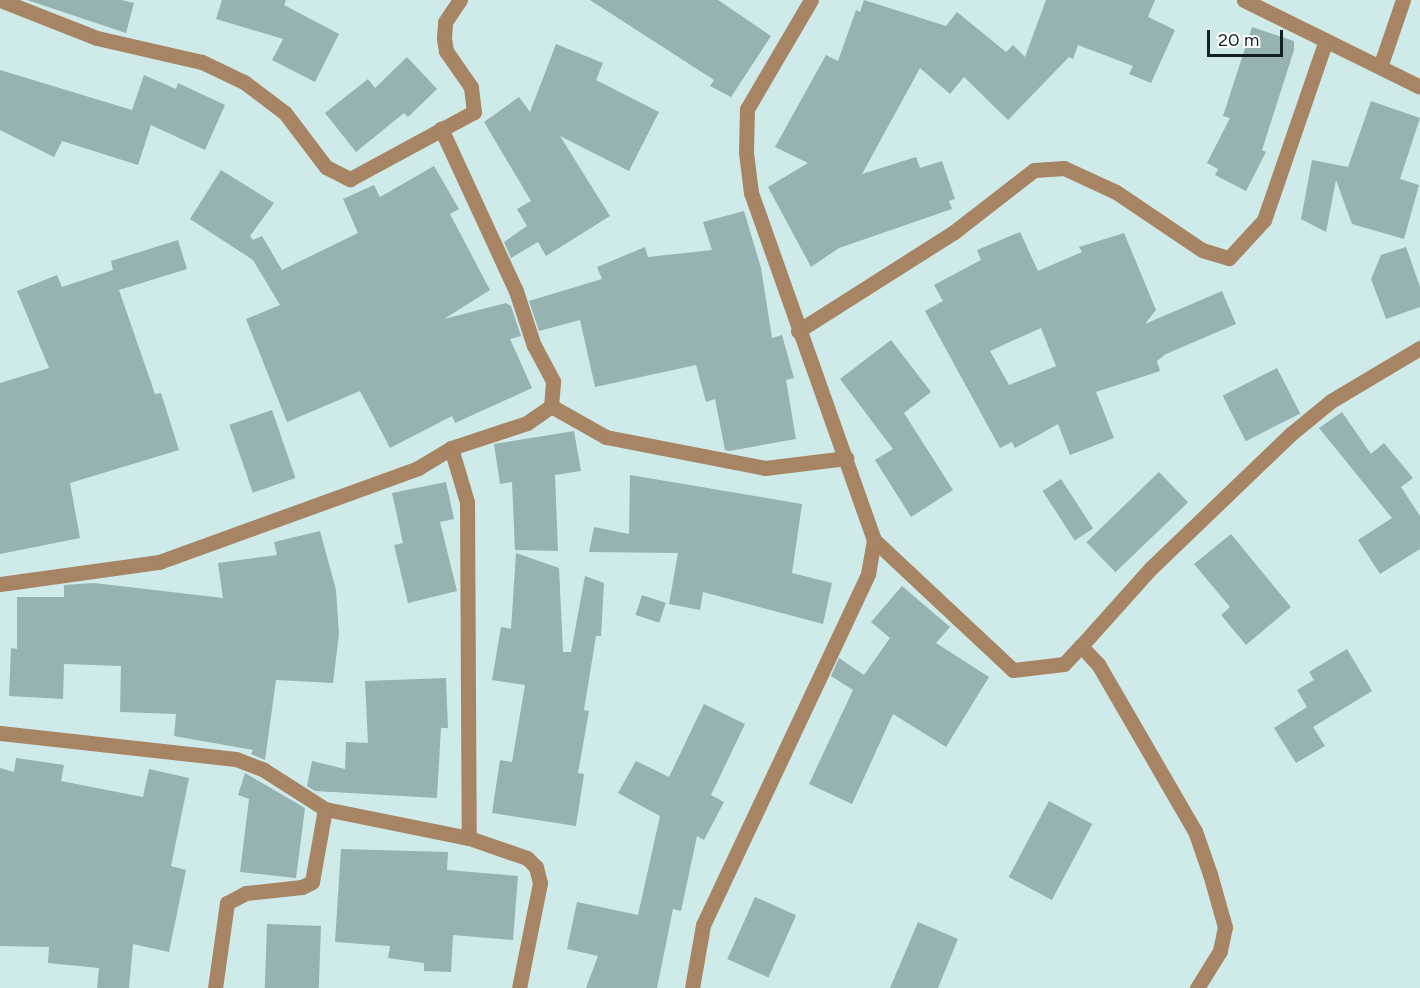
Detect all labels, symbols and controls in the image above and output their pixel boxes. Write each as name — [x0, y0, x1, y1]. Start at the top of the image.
scale bar — [1210, 18, 1286, 56]
text: 20 m — [1218, 29, 1259, 51]

